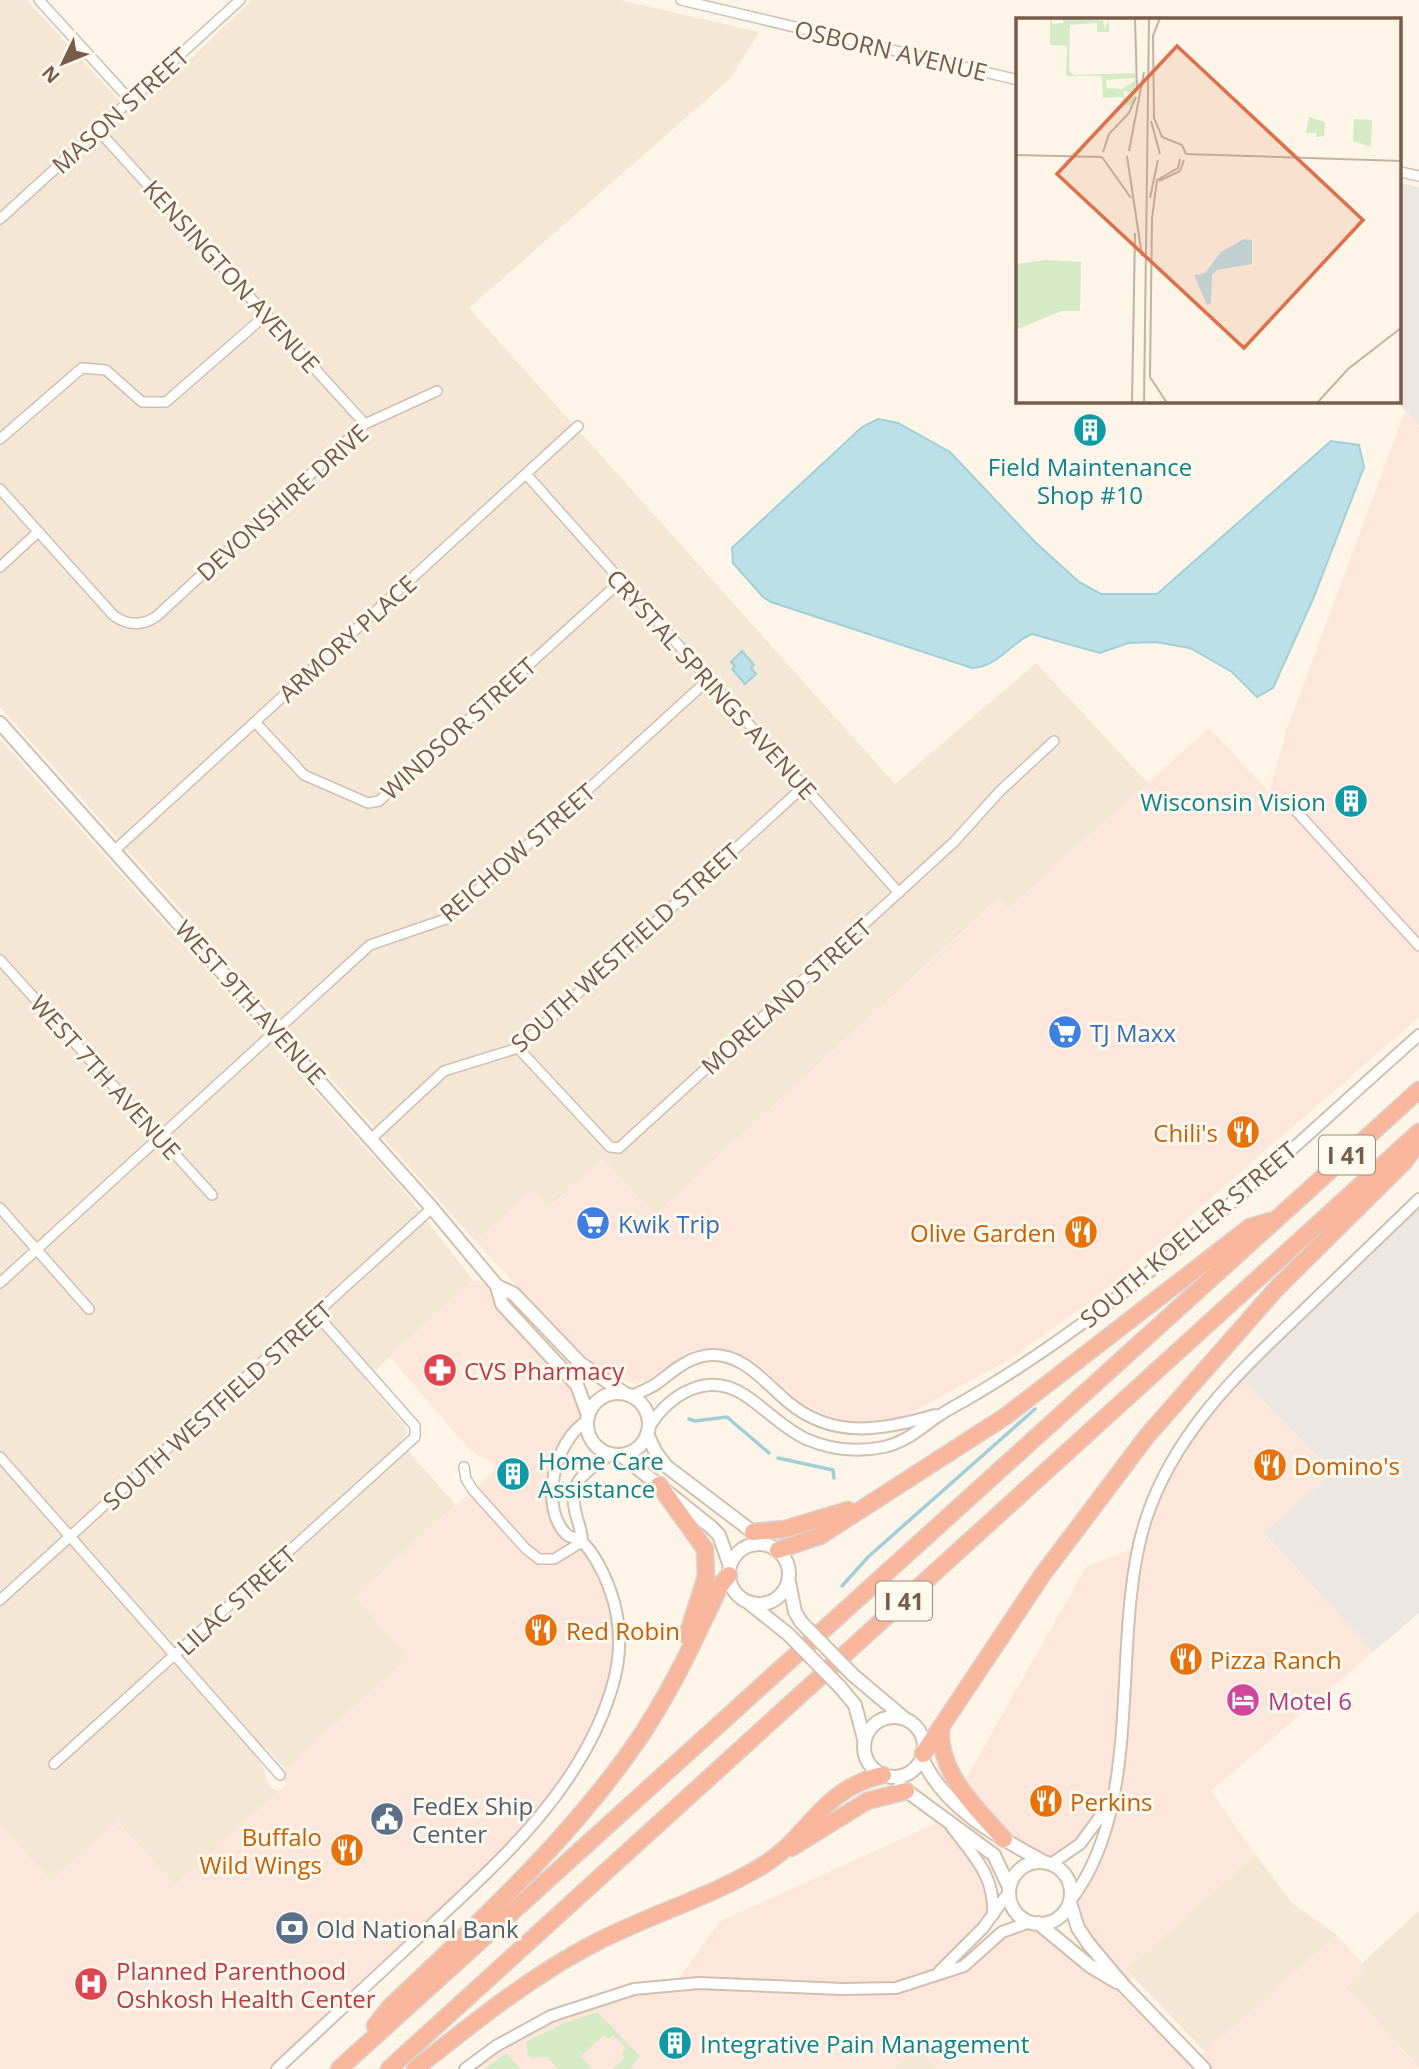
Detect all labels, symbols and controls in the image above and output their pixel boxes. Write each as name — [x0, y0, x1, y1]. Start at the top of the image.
street label: OSBORN AVENUE — [791, 12, 991, 88]
inset map — [1016, 18, 1402, 402]
north arrow — [28, 28, 98, 98]
street label: MASON STREET — [46, 41, 194, 179]
street label: KENSINGTON AVENUE — [136, 172, 328, 380]
building icon: Field Maintenance Shop #10 — [1071, 411, 1109, 449]
street label: DEVONSHIRE DRIVE — [189, 416, 375, 588]
place label: Field Maintenance Shop #10 — [988, 450, 1192, 511]
street label: CRYSTAL SPRINGS AVENUE — [600, 562, 824, 806]
street label: ARMORY PLACE — [271, 567, 423, 709]
street label: WINDSOR STREET — [373, 649, 543, 807]
street label: REICHOW STREET — [432, 775, 602, 929]
building icon: Wisconsin Vision — [1332, 782, 1370, 820]
place label: Wisconsin Vision — [1140, 785, 1326, 818]
street label: SOUTH WESTFIELD STREET — [503, 835, 747, 1059]
street label: MORELAND STREET — [694, 910, 878, 1082]
street label: WEST 9TH AVENUE — [168, 913, 334, 1091]
street label: WEST 7TH AVENUE — [23, 988, 189, 1166]
supermarket icon: TJ Maxx — [1046, 1013, 1084, 1051]
place label: TJ Maxx — [1090, 1016, 1176, 1049]
restaurant icon: Chili's — [1224, 1113, 1262, 1151]
place label: Chili's — [1153, 1116, 1218, 1149]
street label: SOUTH KOELLER STREET — [1073, 1133, 1303, 1335]
road number: I 41 — [1319, 1136, 1375, 1174]
supermarket icon: Kwik Trip — [574, 1204, 612, 1242]
place label: Kwik Trip — [618, 1207, 720, 1240]
restaurant icon: Olive Garden — [1062, 1213, 1100, 1251]
place label: Olive Garden — [910, 1216, 1056, 1249]
street label: SOUTH WESTFIELD STREET — [95, 1293, 339, 1517]
pharmacy icon: CVS Pharmacy — [421, 1351, 459, 1389]
place label: CVS Pharmacy — [464, 1354, 625, 1387]
place label: Home Care Assistance — [538, 1444, 664, 1505]
restaurant icon: Domino's — [1251, 1446, 1289, 1484]
place label: Domino's — [1294, 1449, 1400, 1482]
building icon: Home Care Assistance — [494, 1455, 532, 1493]
street label: LILAC STREET — [169, 1538, 303, 1662]
road number: I 41 — [876, 1582, 932, 1620]
restaurant icon: Red Robin — [522, 1611, 560, 1649]
place label: Red Robin — [566, 1614, 680, 1647]
restaurant icon: Pizza Ranch — [1167, 1640, 1205, 1678]
place label: Pizza Ranch — [1210, 1643, 1342, 1676]
hotel icon: Motel 6 — [1224, 1681, 1262, 1719]
place label: Motel 6 — [1268, 1684, 1352, 1717]
restaurant icon: Perkins — [1027, 1782, 1065, 1820]
place label: Perkins — [1070, 1785, 1153, 1818]
place label: FedEx Ship Center — [412, 1789, 533, 1850]
public building icon: FedEx Ship Center — [368, 1800, 406, 1838]
place label: Buffalo Wild Wings — [199, 1820, 322, 1881]
restaurant icon: Buffalo Wild Wings — [328, 1831, 366, 1869]
bank icon: Old National Bank — [273, 1909, 311, 1947]
place label: Old National Bank — [316, 1912, 519, 1945]
place label: Planned Parenthood Oshkosh Health Center — [116, 1954, 376, 2015]
hospital icon: Planned Parenthood Oshkosh Health Center — [72, 1965, 110, 2003]
building icon: Integrative Pain Management — [656, 2024, 694, 2062]
place label: Integrative Pain Management — [700, 2027, 1029, 2060]

